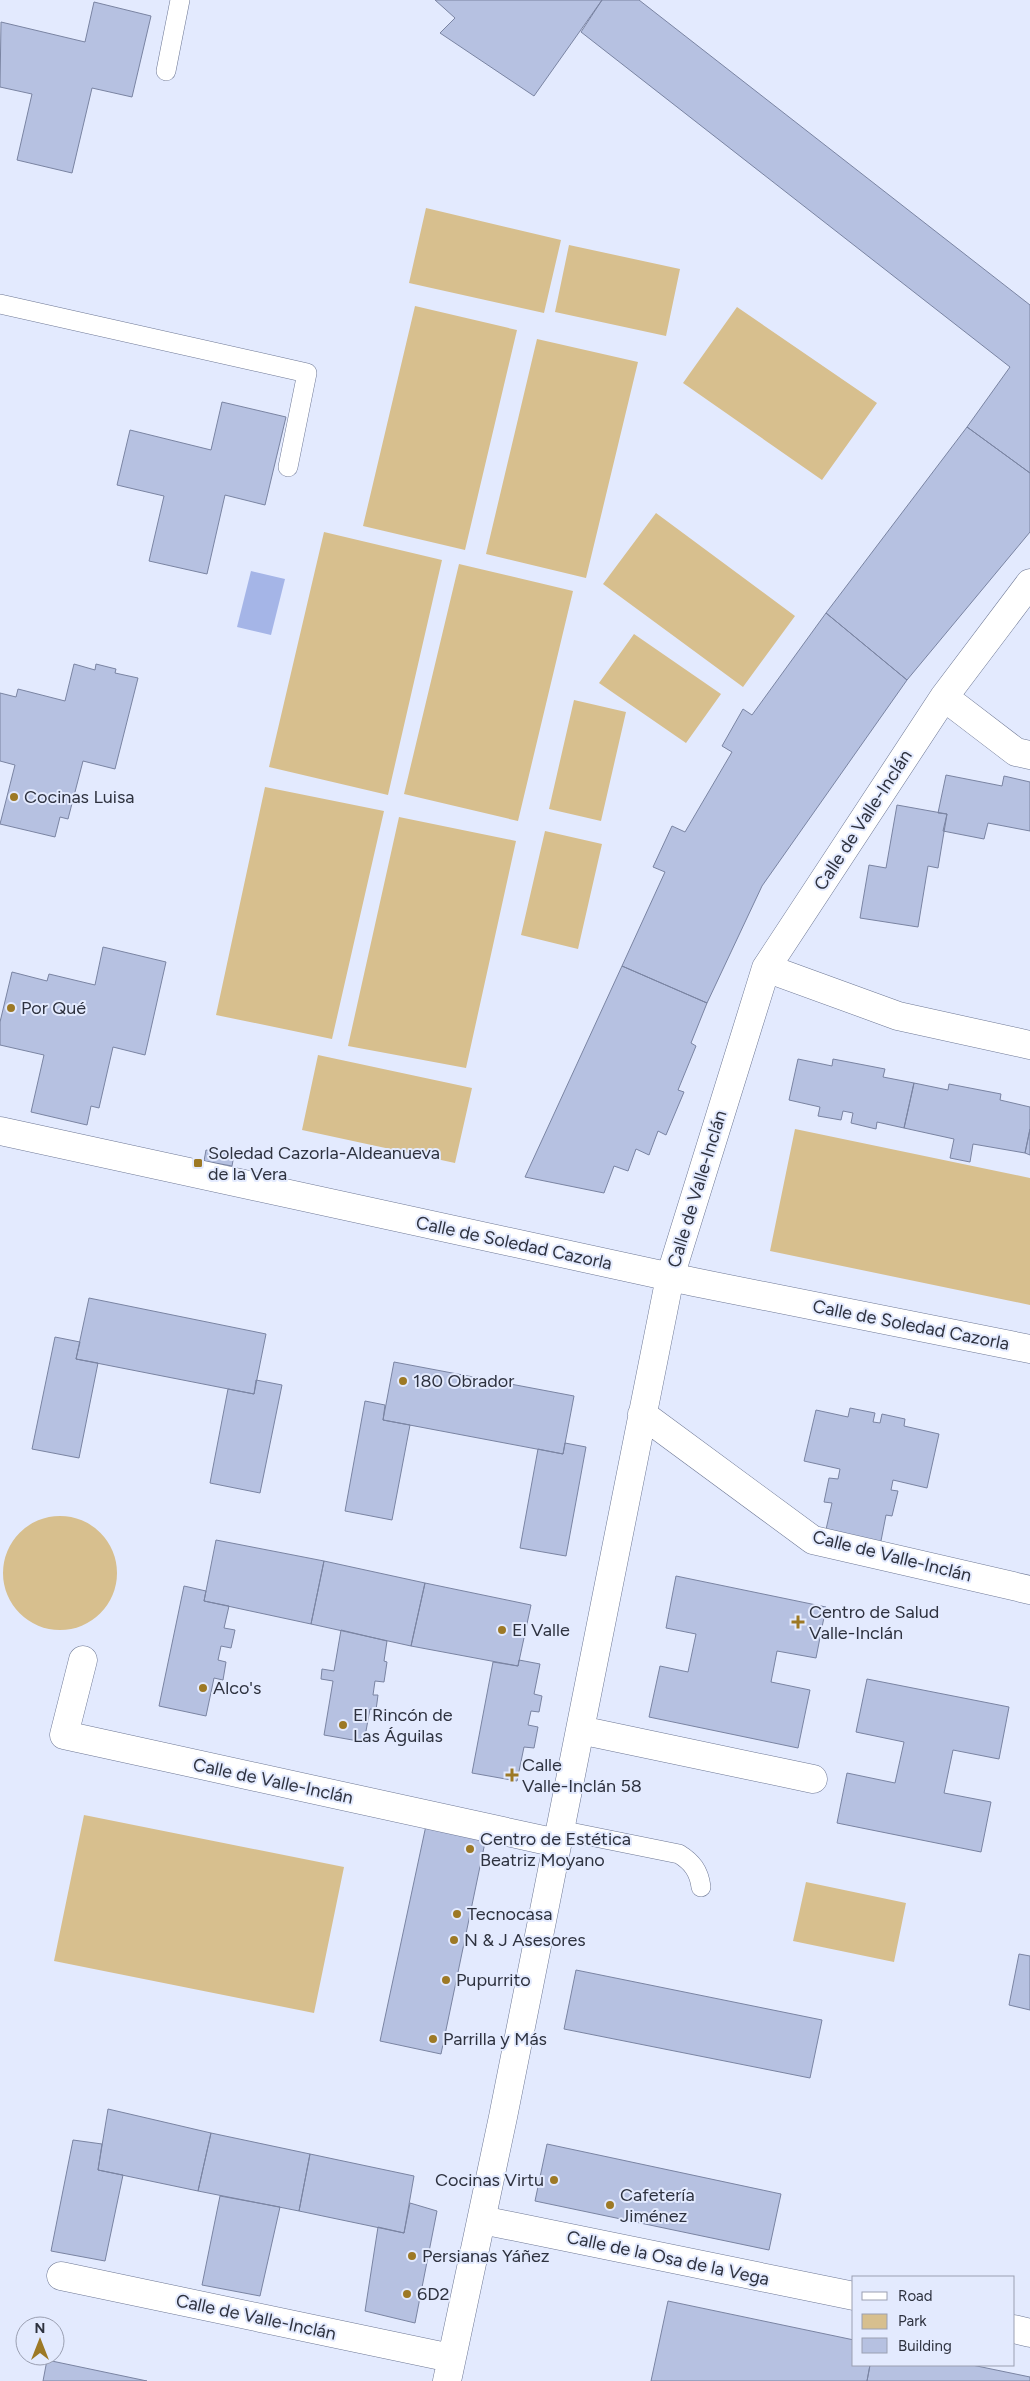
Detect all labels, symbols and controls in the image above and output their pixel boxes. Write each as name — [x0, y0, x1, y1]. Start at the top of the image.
street label: Calle de Valle-Inclán — [809, 746, 917, 894]
place label: Cocinas Luisa — [24, 786, 135, 808]
marker: Cocinas Luisa — [8, 791, 20, 803]
place label: Por Qué — [21, 997, 86, 1019]
marker: Por Qué — [5, 1002, 17, 1014]
street label: Calle de Valle-Inclán — [663, 1108, 731, 1270]
place label: Soledad Cazorla-Aldeanueva de la Vera — [208, 1142, 440, 1185]
marker: Soledad Cazorla-Aldeanueva de la Vera — [192, 1157, 204, 1169]
street label: Calle de Soledad Cazorla — [414, 1211, 614, 1275]
street label: Calle de Soledad Cazorla — [811, 1295, 1011, 1355]
place label: 180 Obrador — [413, 1370, 514, 1392]
marker: 180 Obrador — [397, 1375, 409, 1387]
street label: Calle de Valle-Inclán — [810, 1526, 974, 1586]
place label: Centro de Salud Valle-Inclán — [809, 1601, 939, 1644]
marker: Centro de Salud Valle-Inclán — [791, 1615, 805, 1629]
place label: El Valle — [512, 1619, 570, 1641]
marker: El Valle — [496, 1624, 508, 1636]
place label: Alco's — [213, 1677, 261, 1699]
marker: Alco's — [197, 1682, 209, 1694]
place label: El Rincón de Las Águilas — [353, 1704, 453, 1747]
marker: El Rincón de Las Águilas — [337, 1719, 349, 1731]
street label: Calle de Valle-Inclán — [191, 1753, 355, 1809]
place label: Calle Valle-Inclán 58 — [522, 1754, 642, 1797]
marker: Calle Valle-Inclán 58 — [506, 1769, 518, 1781]
place label: Centro de Estética Beatriz Moyano — [480, 1828, 631, 1871]
marker: Centro de Estética Beatriz Moyano — [464, 1843, 476, 1855]
place label: Tecnocasa — [467, 1903, 552, 1925]
marker: Tecnocasa — [451, 1908, 463, 1920]
place label: N & J Asesores — [464, 1929, 586, 1951]
marker: N & J Asesores — [448, 1934, 460, 1946]
place label: Pupurrito — [456, 1969, 531, 1991]
marker: Pupurrito — [440, 1974, 452, 1986]
place label: Parrilla y Más — [443, 2028, 547, 2050]
marker: Parrilla y Más — [427, 2033, 439, 2045]
place label: Cocinas Virtu — [435, 2169, 544, 2191]
marker: Cocinas Virtu — [548, 2174, 560, 2186]
place label: Cafetería Jiménez — [620, 2184, 695, 2227]
marker: Cafetería Jiménez — [604, 2199, 616, 2211]
street label: Calle de la Osa de la Vega — [565, 2226, 771, 2290]
place label: Persianas Yáñez — [422, 2245, 550, 2267]
marker: Persianas Yáñez — [406, 2250, 418, 2262]
legend — [852, 2276, 1015, 2366]
place label: 6D2 — [417, 2283, 450, 2305]
text: Road — [898, 2287, 933, 2305]
marker: 6D2 — [401, 2288, 413, 2300]
street label: Calle de Valle-Inclán — [174, 2289, 338, 2345]
text: Park — [898, 2312, 927, 2330]
north arrow — [15, 2316, 65, 2366]
text: N — [35, 2320, 45, 2337]
text: Building — [898, 2337, 952, 2355]

